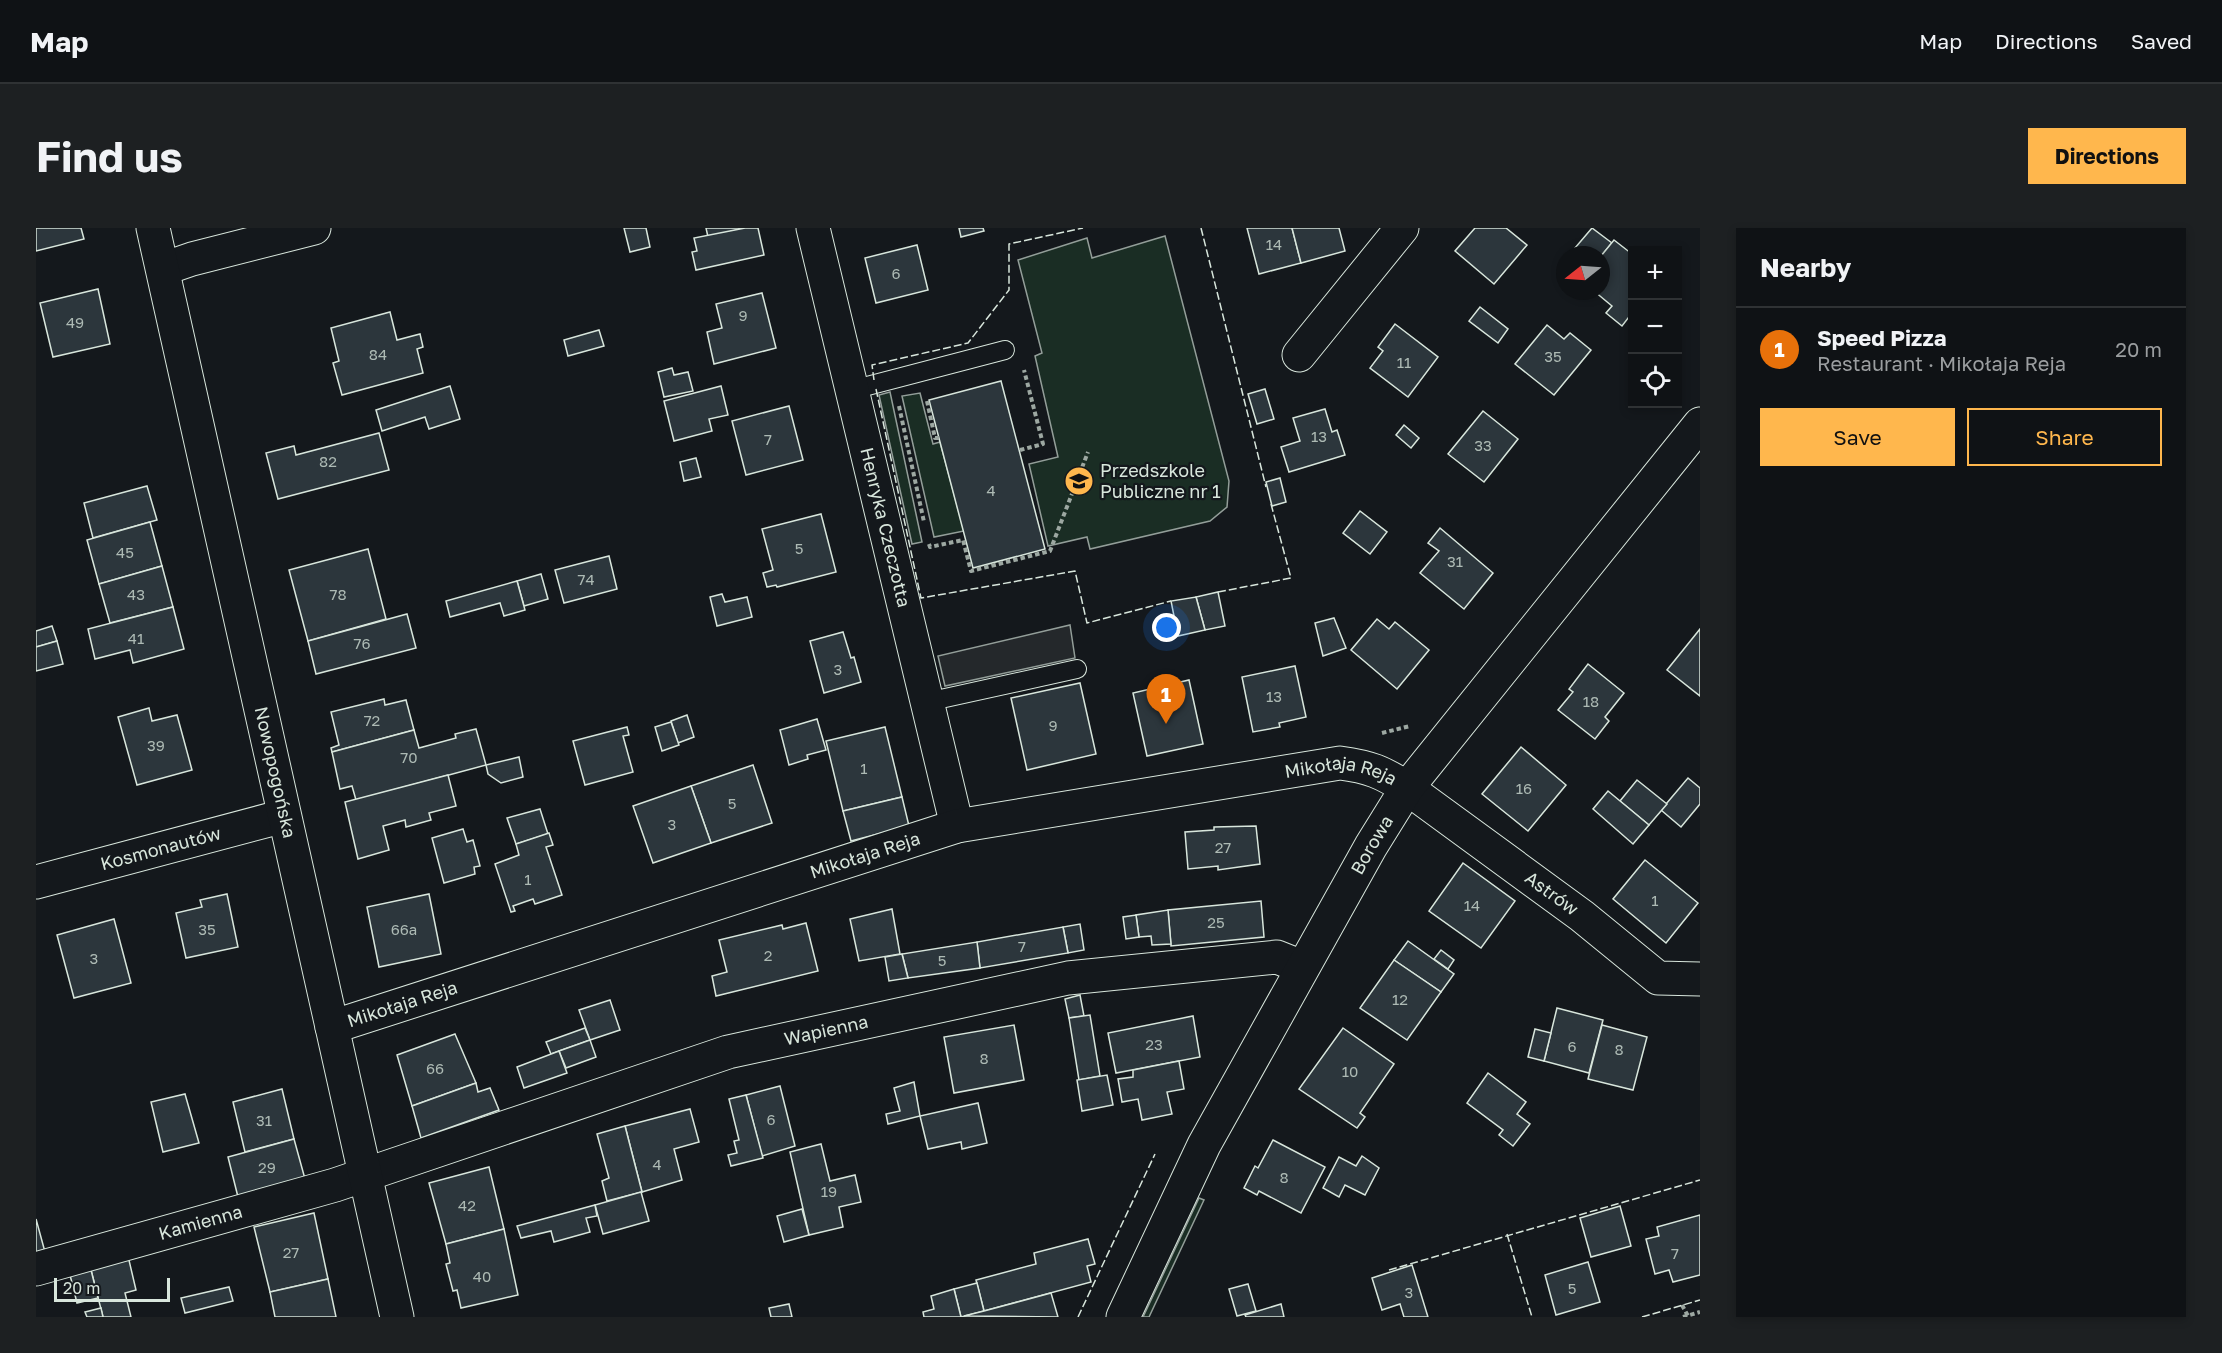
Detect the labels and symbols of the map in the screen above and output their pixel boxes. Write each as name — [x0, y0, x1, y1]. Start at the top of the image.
house number: 14 — [1266, 235, 1282, 253]
north arrow — [1556, 246, 1610, 300]
house number: 6 — [891, 264, 901, 282]
house number: 9 — [738, 306, 748, 324]
house number: 49 — [66, 313, 84, 331]
house number: 84 — [369, 345, 387, 363]
house number: 35 — [1544, 347, 1562, 365]
house number: 11 — [1397, 353, 1411, 371]
house number: 13 — [1311, 427, 1327, 445]
house number: 7 — [764, 430, 772, 448]
house number: 33 — [1474, 436, 1492, 454]
street label: Henryka Czeczotta — [856, 445, 916, 609]
house number: 82 — [319, 452, 337, 470]
place label: Przedszkole Publiczne nr 1 — [1100, 459, 1221, 502]
school or university icon: Przedszkole Publiczne nr 1 — [1063, 465, 1095, 497]
house number: 4 — [986, 481, 996, 499]
house number: 5 — [795, 539, 803, 557]
house number: 45 — [116, 543, 134, 561]
house number: 31 — [1447, 552, 1463, 570]
house number: 74 — [577, 570, 595, 588]
house number: 43 — [127, 585, 145, 603]
house number: 78 — [329, 585, 347, 603]
your location — [1152, 613, 1181, 642]
house number: 41 — [128, 629, 144, 647]
house number: 76 — [353, 634, 371, 652]
house number: 3 — [834, 660, 842, 678]
pin: 1 — [1146, 674, 1186, 724]
house number: 13 — [1266, 687, 1282, 705]
house number: 18 — [1583, 692, 1599, 710]
street label: Nowopogońska — [251, 704, 301, 840]
house number: 72 — [364, 711, 380, 729]
house number: 9 — [1048, 716, 1058, 734]
house number: 39 — [147, 736, 165, 754]
house number: 70 — [400, 748, 418, 766]
street label: Mikołaja Reja — [1283, 751, 1401, 789]
house number: 1 — [860, 759, 868, 777]
house number: 16 — [1516, 779, 1532, 797]
house number: 5 — [728, 794, 736, 812]
street label: Borowa — [1345, 811, 1397, 878]
house number: 3 — [668, 815, 676, 833]
street label: Kosmonautów — [98, 821, 223, 874]
street label: Mikołaja Reja — [807, 827, 923, 883]
house number: 27 — [1215, 838, 1231, 856]
street label: Astrów — [1521, 866, 1583, 920]
house number: 1 — [524, 870, 532, 888]
house number: 1 — [1651, 891, 1659, 909]
house number: 14 — [1464, 896, 1480, 914]
house number: 25 — [1207, 913, 1225, 931]
house number: 35 — [198, 920, 216, 938]
house number: 66a — [391, 920, 417, 938]
house number: 7 — [1018, 937, 1026, 955]
house number: 2 — [764, 946, 772, 964]
house number: 3 — [90, 949, 98, 967]
house number: 5 — [938, 951, 946, 969]
street label: Mikołaja Reja — [344, 975, 460, 1031]
house number: 12 — [1392, 990, 1408, 1008]
street label: Wapienna — [782, 1010, 870, 1049]
house number: 23 — [1145, 1035, 1163, 1053]
house number: 6 — [1567, 1037, 1577, 1055]
house number: 8 — [1614, 1040, 1624, 1058]
house number: 8 — [979, 1049, 989, 1067]
house number: 66 — [426, 1059, 444, 1077]
house number: 10 — [1342, 1062, 1358, 1080]
house number: 6 — [766, 1110, 776, 1128]
house number: 31 — [256, 1111, 272, 1129]
house number: 4 — [652, 1155, 662, 1173]
house number: 29 — [258, 1158, 276, 1176]
house number: 8 — [1279, 1168, 1289, 1186]
house number: 19 — [821, 1182, 837, 1200]
house number: 42 — [458, 1196, 476, 1214]
street label: Kamienna — [156, 1200, 245, 1244]
house number: 27 — [283, 1243, 299, 1261]
house number: 7 — [1671, 1244, 1679, 1262]
house number: 40 — [473, 1267, 491, 1285]
scale bar — [54, 1275, 170, 1302]
house number: 5 — [1568, 1279, 1576, 1297]
house number: 3 — [1405, 1283, 1413, 1301]

